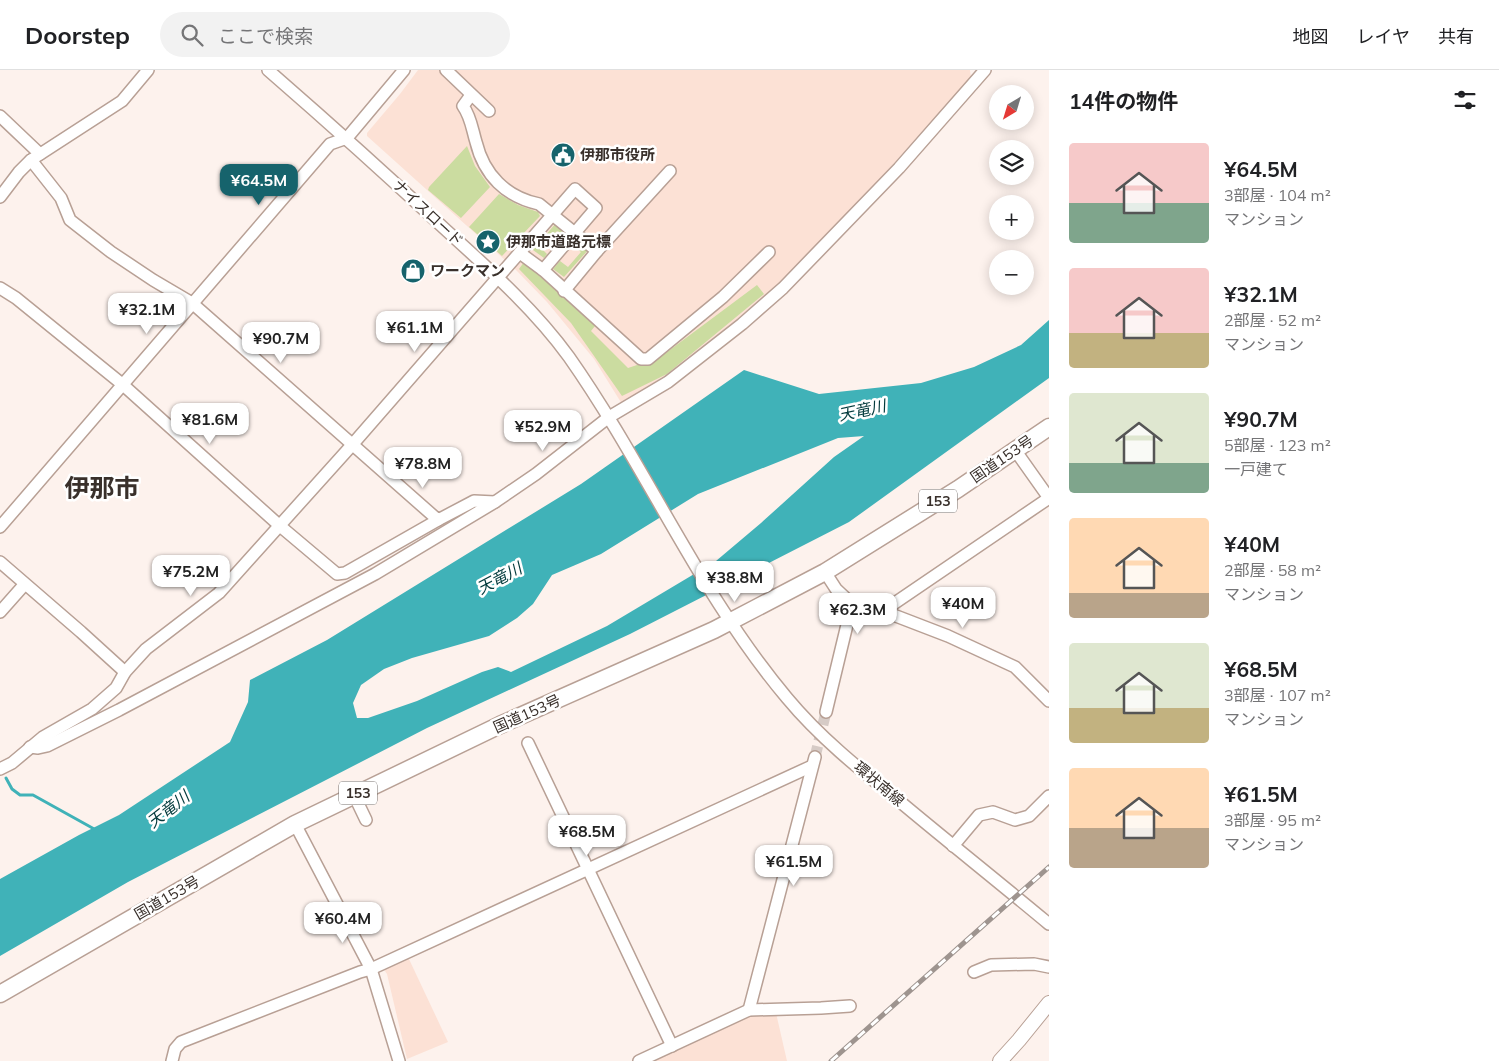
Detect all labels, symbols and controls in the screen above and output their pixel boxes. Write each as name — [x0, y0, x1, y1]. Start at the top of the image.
search box — [160, 12, 510, 57]
text: Doorstep — [25, 20, 130, 50]
icon: search — [178, 21, 206, 49]
text: ここで検索 — [218, 24, 313, 48]
text: 地図 — [1293, 25, 1329, 48]
text: レイヤ — [1357, 25, 1410, 48]
text: 共有 — [1438, 25, 1474, 48]
north arrow — [989, 85, 1034, 130]
map controls — [989, 85, 1034, 295]
icon: filters — [1451, 86, 1479, 114]
text: 14件の物件 — [1069, 88, 1178, 114]
button: layers — [989, 140, 1034, 185]
public building icon: 伊那市役所 — [550, 142, 576, 168]
place label: 伊那市役所 — [580, 145, 655, 164]
text: ¥64.5M — [1224, 156, 1298, 182]
icon: home — [1109, 163, 1169, 223]
pin: ¥64.5M — [218, 164, 300, 206]
text: ¥64.5M — [231, 170, 287, 190]
street label: ナイスロード — [389, 175, 468, 250]
text: 3部屋 · 104 m² — [1224, 185, 1331, 205]
button: + — [989, 195, 1034, 240]
text: マンション — [1224, 209, 1304, 229]
place icon: 伊那市道路元標 — [475, 229, 501, 255]
place label: 伊那市道路元標 — [506, 232, 611, 251]
button: − — [989, 250, 1034, 295]
shop icon: ワークマン — [400, 258, 426, 284]
place label: ワークマン — [430, 261, 505, 280]
text: ¥32.1M — [1224, 281, 1298, 307]
icon: home — [1109, 288, 1169, 348]
pin: ¥32.1M — [106, 292, 188, 335]
text: ¥32.1M — [119, 299, 175, 319]
pin: ¥61.1M — [374, 310, 456, 353]
text: 2部屋 · 52 m² — [1224, 310, 1321, 330]
text: ¥61.1M — [387, 317, 443, 337]
pin: ¥90.7M — [240, 322, 322, 364]
text: ¥90.7M — [253, 328, 309, 348]
text: マンション — [1224, 334, 1304, 354]
water label: 天竜川 — [836, 395, 890, 425]
pin: ¥81.6M — [169, 402, 251, 445]
text: ¥90.7M — [1224, 406, 1298, 432]
text: ¥81.6M — [182, 409, 238, 429]
pin: ¥52.9M — [502, 410, 584, 452]
icon: home — [1109, 413, 1169, 473]
text: ¥52.9M — [515, 416, 571, 436]
street label: 国道153号 — [967, 431, 1037, 487]
text: 5部屋 · 123 m² — [1224, 435, 1331, 455]
pin: ¥78.8M — [382, 446, 464, 489]
text: ¥78.8M — [395, 453, 451, 473]
text: 一戸建て — [1224, 459, 1288, 479]
district label: 伊那市 — [64, 472, 140, 503]
road number: 153 — [919, 490, 957, 512]
text: ¥40M — [1224, 531, 1280, 557]
icon: home — [1109, 538, 1169, 598]
pin: ¥75.2M — [150, 554, 232, 597]
water label: 天竜川 — [473, 557, 527, 598]
pin: ¥38.8M — [694, 560, 776, 603]
text: 2部屋 · 58 m² — [1224, 560, 1321, 580]
text: ¥75.2M — [163, 561, 219, 581]
text: ¥38.8M — [707, 567, 763, 587]
text: マンション — [1224, 584, 1304, 604]
pin: ¥40M — [933, 586, 993, 629]
pin: ¥62.3M — [817, 592, 899, 635]
text: ¥40M — [942, 593, 984, 613]
text: ¥62.3M — [830, 599, 886, 619]
text: ¥68.5M — [1224, 656, 1298, 682]
icon: home — [1109, 663, 1169, 723]
text: 3部屋 · 107 m² — [1224, 685, 1331, 705]
street label: 国道153号 — [490, 690, 564, 737]
text: マンション — [1224, 709, 1304, 729]
street label: 環状南線 — [850, 757, 908, 810]
road number: 153 — [339, 781, 377, 804]
text: ¥61.5M — [1224, 781, 1298, 807]
water label: 天竜川 — [143, 785, 195, 832]
icon: home — [1109, 788, 1169, 848]
text: 3部屋 · 95 m² — [1224, 810, 1321, 830]
pin: ¥68.5M — [546, 814, 628, 857]
text: ¥68.5M — [559, 821, 615, 841]
text: マンション — [1224, 834, 1304, 854]
pin: ¥61.5M — [753, 844, 835, 887]
text: ¥61.5M — [766, 851, 822, 871]
street label: 国道153号 — [131, 871, 203, 924]
pin: ¥60.4M — [302, 902, 384, 944]
text: ¥60.4M — [315, 908, 371, 928]

